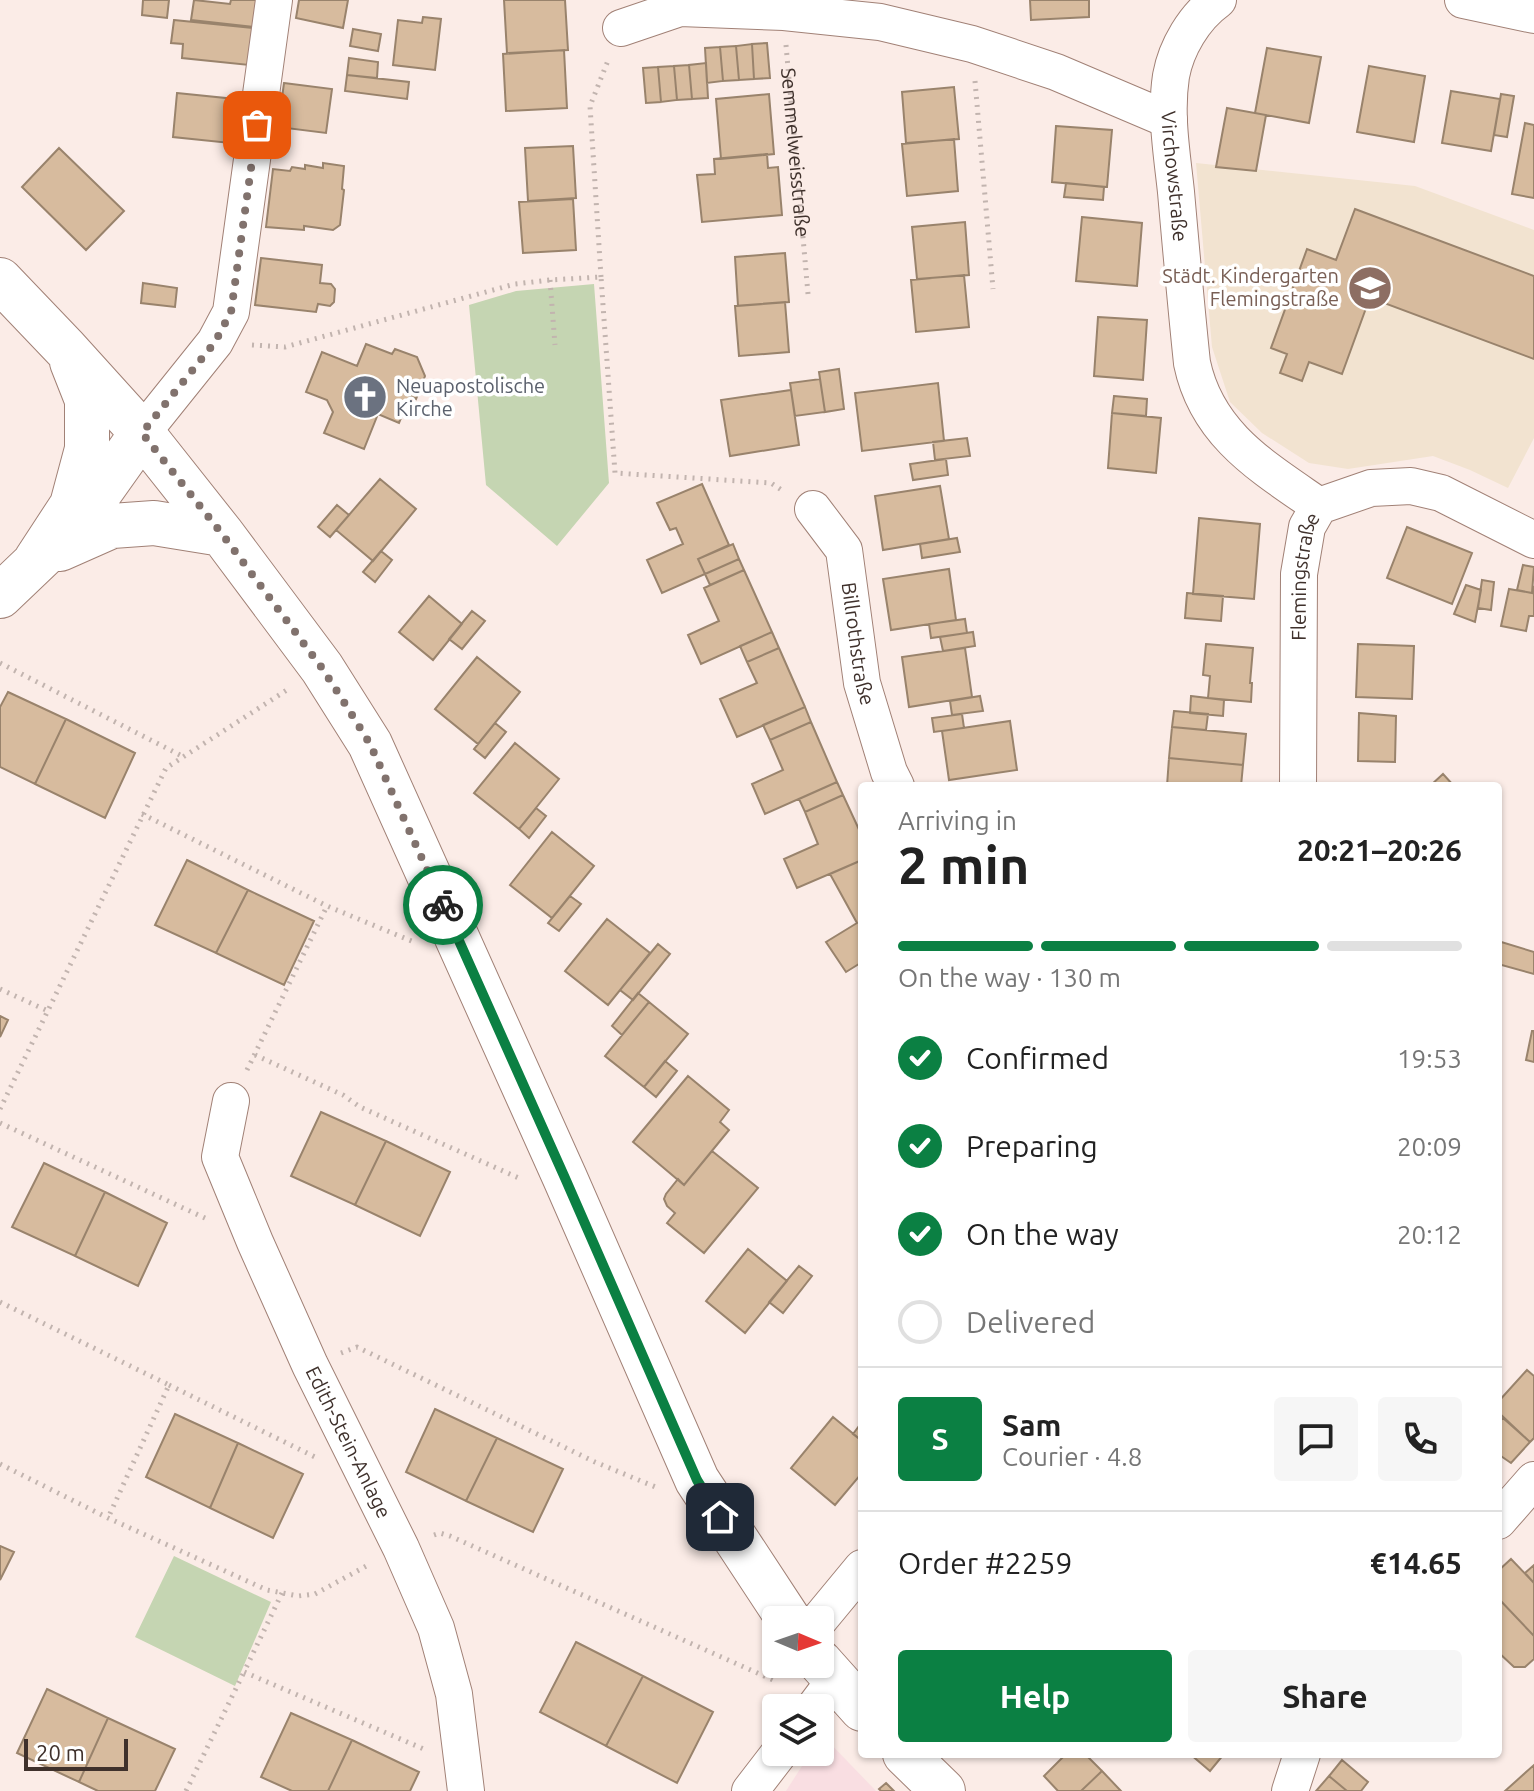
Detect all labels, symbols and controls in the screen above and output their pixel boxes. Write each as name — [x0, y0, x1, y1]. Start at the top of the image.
street label: Semmelweisstraße — [777, 67, 815, 238]
pin — [223, 91, 291, 159]
icon: bag — [235, 103, 279, 147]
street label: Virchowstraße — [1158, 111, 1192, 243]
place label: Städt. Kindergarten Flemingstraße — [1162, 264, 1339, 310]
school or university icon: Städt. Kindergarten Flemingstraße — [1346, 264, 1394, 312]
church icon: Neuapostolische Kirche — [341, 373, 389, 421]
place label: Neuapostolische Kirche — [396, 374, 545, 420]
street label: Flemingstraße — [1287, 508, 1324, 641]
street label: Billrothstraße — [837, 581, 880, 708]
text: Arriving in — [898, 806, 1017, 835]
text: 20:21–20:26 — [1297, 833, 1462, 867]
text: 2 min — [898, 836, 1029, 894]
courier — [403, 865, 483, 945]
icon: bike — [421, 883, 465, 927]
text: On the way · 130 m — [898, 963, 1121, 992]
icon: check — [898, 1036, 942, 1080]
text: Confirmed — [966, 1041, 1109, 1075]
text: 19:53 — [1397, 1044, 1462, 1073]
icon: check — [898, 1124, 942, 1168]
text: Preparing — [966, 1129, 1098, 1163]
text: 20:09 — [1397, 1132, 1462, 1161]
icon: check — [898, 1212, 942, 1256]
text: On the way — [966, 1217, 1119, 1251]
text: 20:12 — [1397, 1220, 1462, 1249]
text: Delivered — [966, 1305, 1095, 1339]
street label: Edith-Stein-Anlage — [301, 1362, 396, 1522]
button: chat — [1274, 1397, 1358, 1481]
button: phone — [1378, 1397, 1462, 1481]
text: Sam — [1002, 1408, 1061, 1442]
text: S — [931, 1422, 949, 1456]
text: Courier · 4.8 — [1002, 1442, 1142, 1471]
pin — [686, 1483, 754, 1551]
icon: home — [698, 1495, 742, 1539]
text: Order #2259 — [898, 1546, 1072, 1580]
text: €14.65 — [1370, 1546, 1462, 1580]
north arrow — [762, 1606, 834, 1678]
map controls — [762, 1606, 834, 1766]
button: Help — [898, 1650, 1172, 1742]
button: Share — [1188, 1650, 1462, 1742]
button: layers — [762, 1694, 834, 1766]
scale bar — [24, 1735, 128, 1771]
text: 20 m — [36, 1740, 85, 1765]

